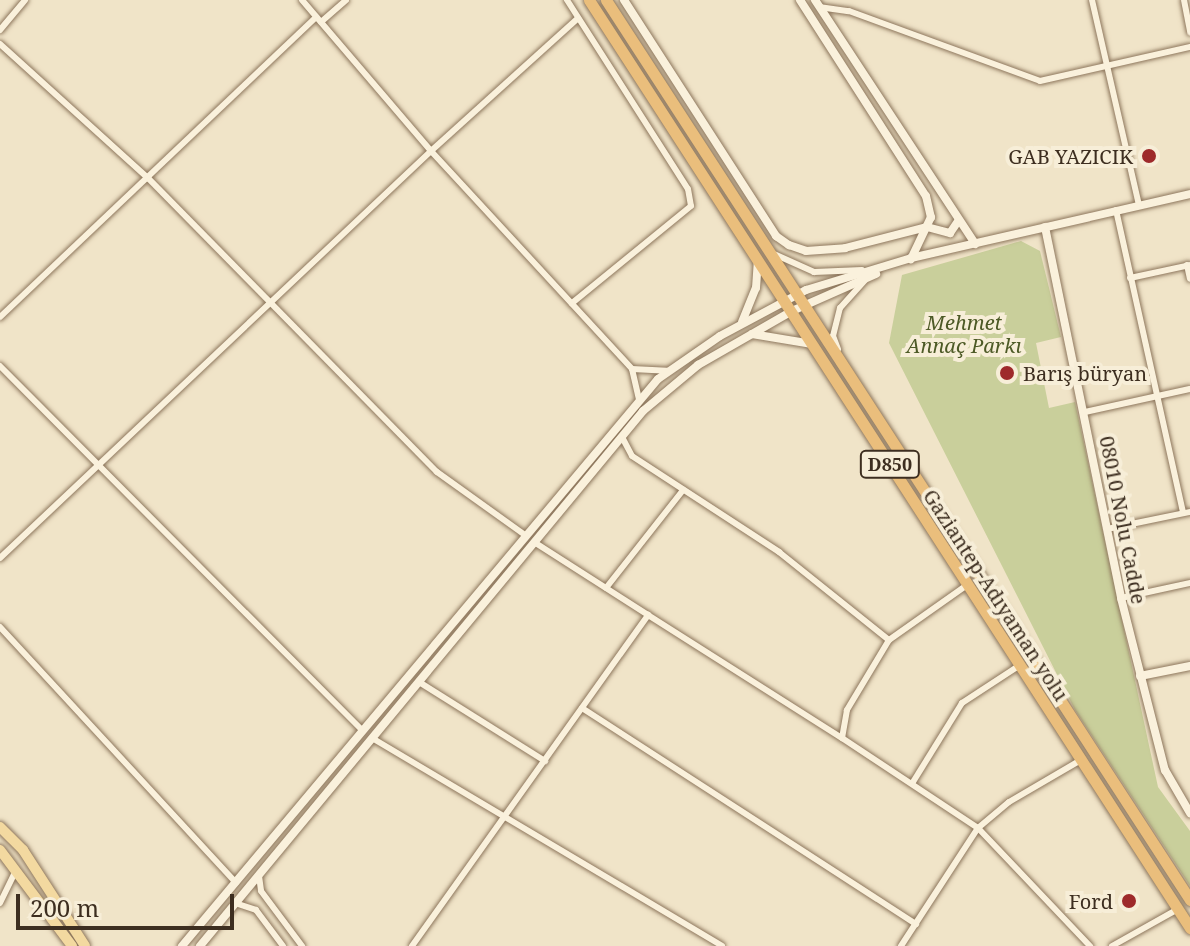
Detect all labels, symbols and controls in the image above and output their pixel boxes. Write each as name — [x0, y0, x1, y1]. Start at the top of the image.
place label: GAB YAZICIK — [1008, 144, 1133, 168]
marker: GAB YAZICIK — [1140, 147, 1158, 165]
park label: Mehmet Annaç Parkı — [906, 310, 1022, 357]
place label: Barış büryan — [1023, 361, 1147, 385]
marker: Barış büryan — [998, 364, 1016, 382]
street label: 08010 Nolu Cadde — [1095, 434, 1151, 606]
road number: D850 — [858, 450, 922, 478]
street label: Gaziantep-Adıyaman yolu — [919, 485, 1073, 705]
scale bar — [20, 878, 238, 928]
place label: Ford — [1069, 889, 1113, 913]
text: 200 m — [30, 891, 99, 924]
marker: Ford — [1120, 892, 1138, 910]

